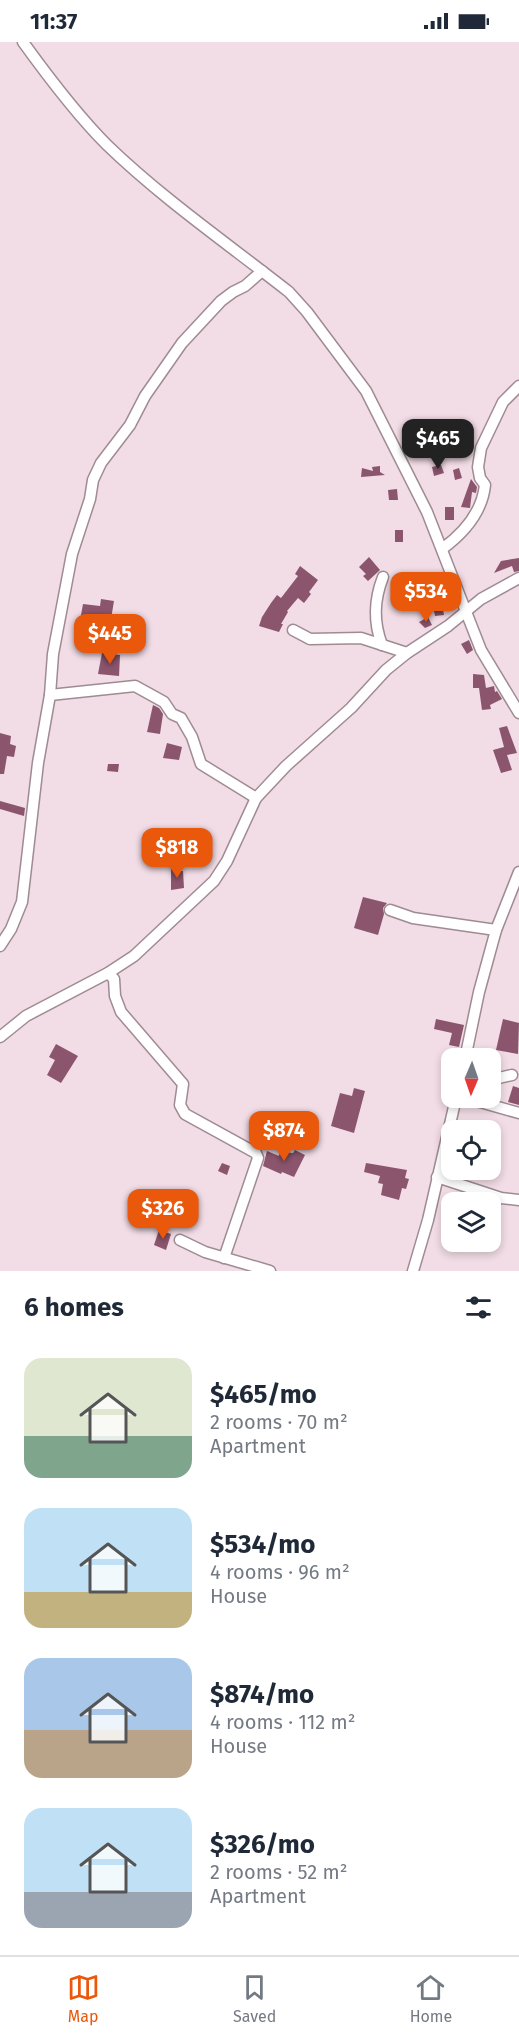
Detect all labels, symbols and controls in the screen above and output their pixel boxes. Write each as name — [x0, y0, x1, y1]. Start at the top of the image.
text: 11:37 — [30, 8, 77, 35]
pin: $465 — [402, 419, 474, 470]
text: $465 — [416, 426, 460, 450]
pin: $534 — [390, 572, 462, 623]
text: $534 — [404, 579, 448, 603]
pin: $445 — [74, 614, 146, 665]
text: $445 — [88, 621, 132, 645]
pin: $818 — [141, 828, 213, 879]
text: $818 — [156, 835, 198, 859]
north arrow — [441, 1048, 501, 1108]
map controls — [441, 1048, 501, 1252]
pin: $874 — [248, 1111, 320, 1162]
text: $874 — [263, 1118, 305, 1142]
button: locate — [441, 1120, 501, 1180]
pin: $326 — [127, 1189, 199, 1240]
button: layers — [441, 1192, 501, 1252]
text: $326 — [142, 1196, 184, 1220]
icon: filters — [462, 1291, 495, 1324]
text: 6 homes — [24, 1292, 124, 1323]
text: $465/mo — [210, 1379, 317, 1410]
icon: home — [72, 1382, 144, 1454]
text: 2 rooms · 70 m² — [210, 1410, 348, 1434]
text: Apartment — [210, 1434, 306, 1458]
text: $534/mo — [210, 1529, 316, 1560]
icon: home — [72, 1532, 144, 1604]
text: 4 rooms · 96 m² — [210, 1560, 350, 1584]
text: House — [210, 1584, 267, 1608]
text: $874/mo — [210, 1679, 314, 1710]
icon: home — [72, 1682, 144, 1754]
text: 4 rooms · 112 m² — [210, 1710, 356, 1734]
text: House — [210, 1734, 267, 1758]
text: $326/mo — [210, 1829, 315, 1860]
icon: home — [72, 1832, 144, 1904]
text: 2 rooms · 52 m² — [210, 1860, 348, 1884]
text: Apartment — [210, 1884, 306, 1908]
tab: Map — [67, 1971, 100, 2026]
tab: Saved — [233, 1971, 276, 2026]
tab: Home — [410, 1971, 452, 2026]

